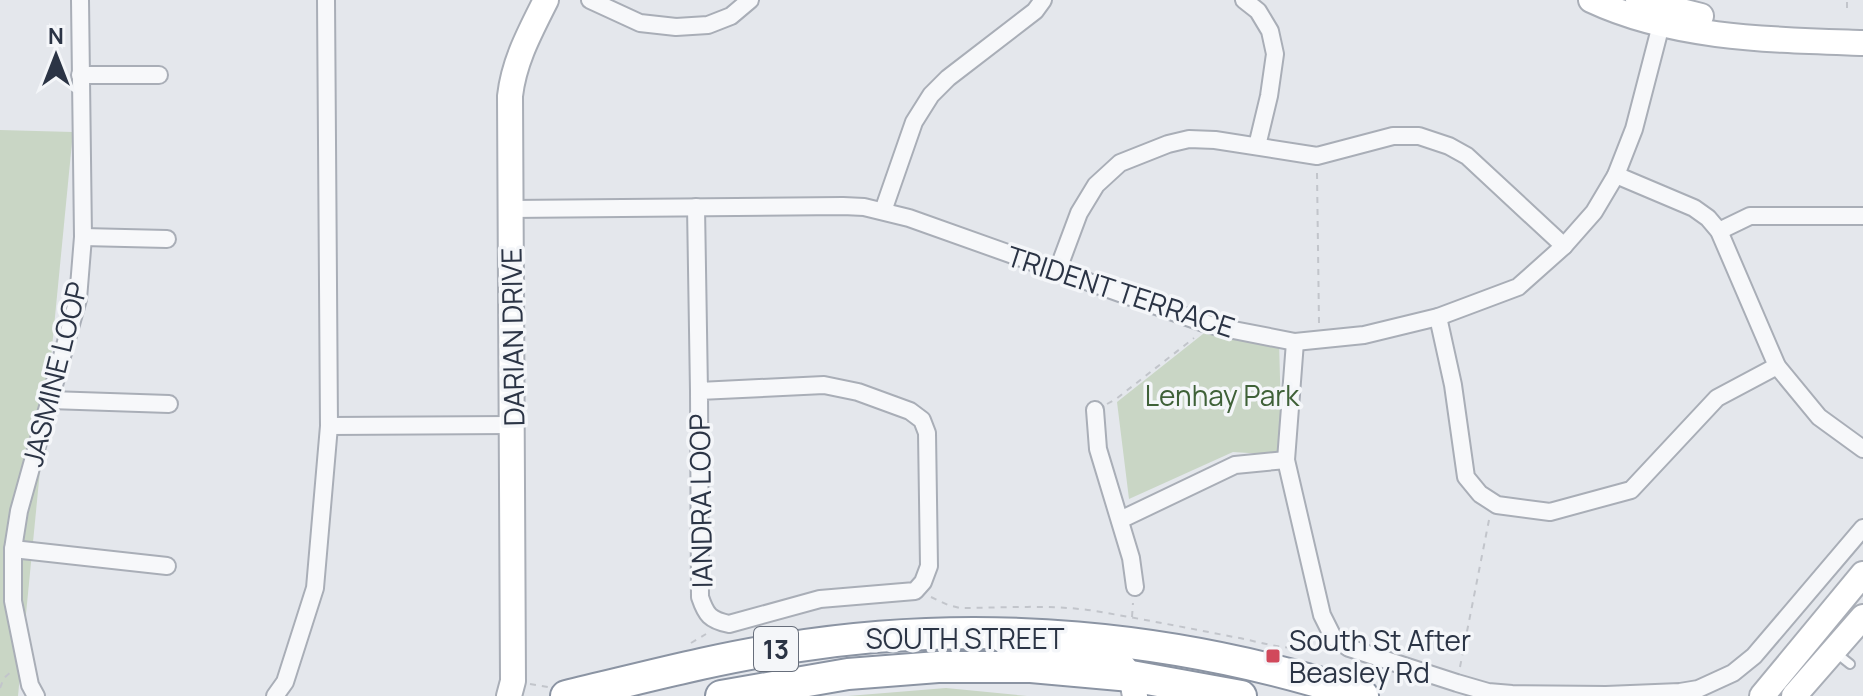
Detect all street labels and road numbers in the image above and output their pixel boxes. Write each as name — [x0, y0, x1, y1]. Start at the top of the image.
street label: TRIDENT TERRACE — [1002, 236, 1240, 346]
street label: DARIAN DRIVE — [491, 247, 533, 427]
street label: JASMINE LOOP — [13, 278, 95, 470]
street label: IANDRA LOOP — [679, 413, 721, 589]
street label: SOUTH STREET — [866, 619, 1065, 657]
road number: 13 — [754, 627, 798, 671]

